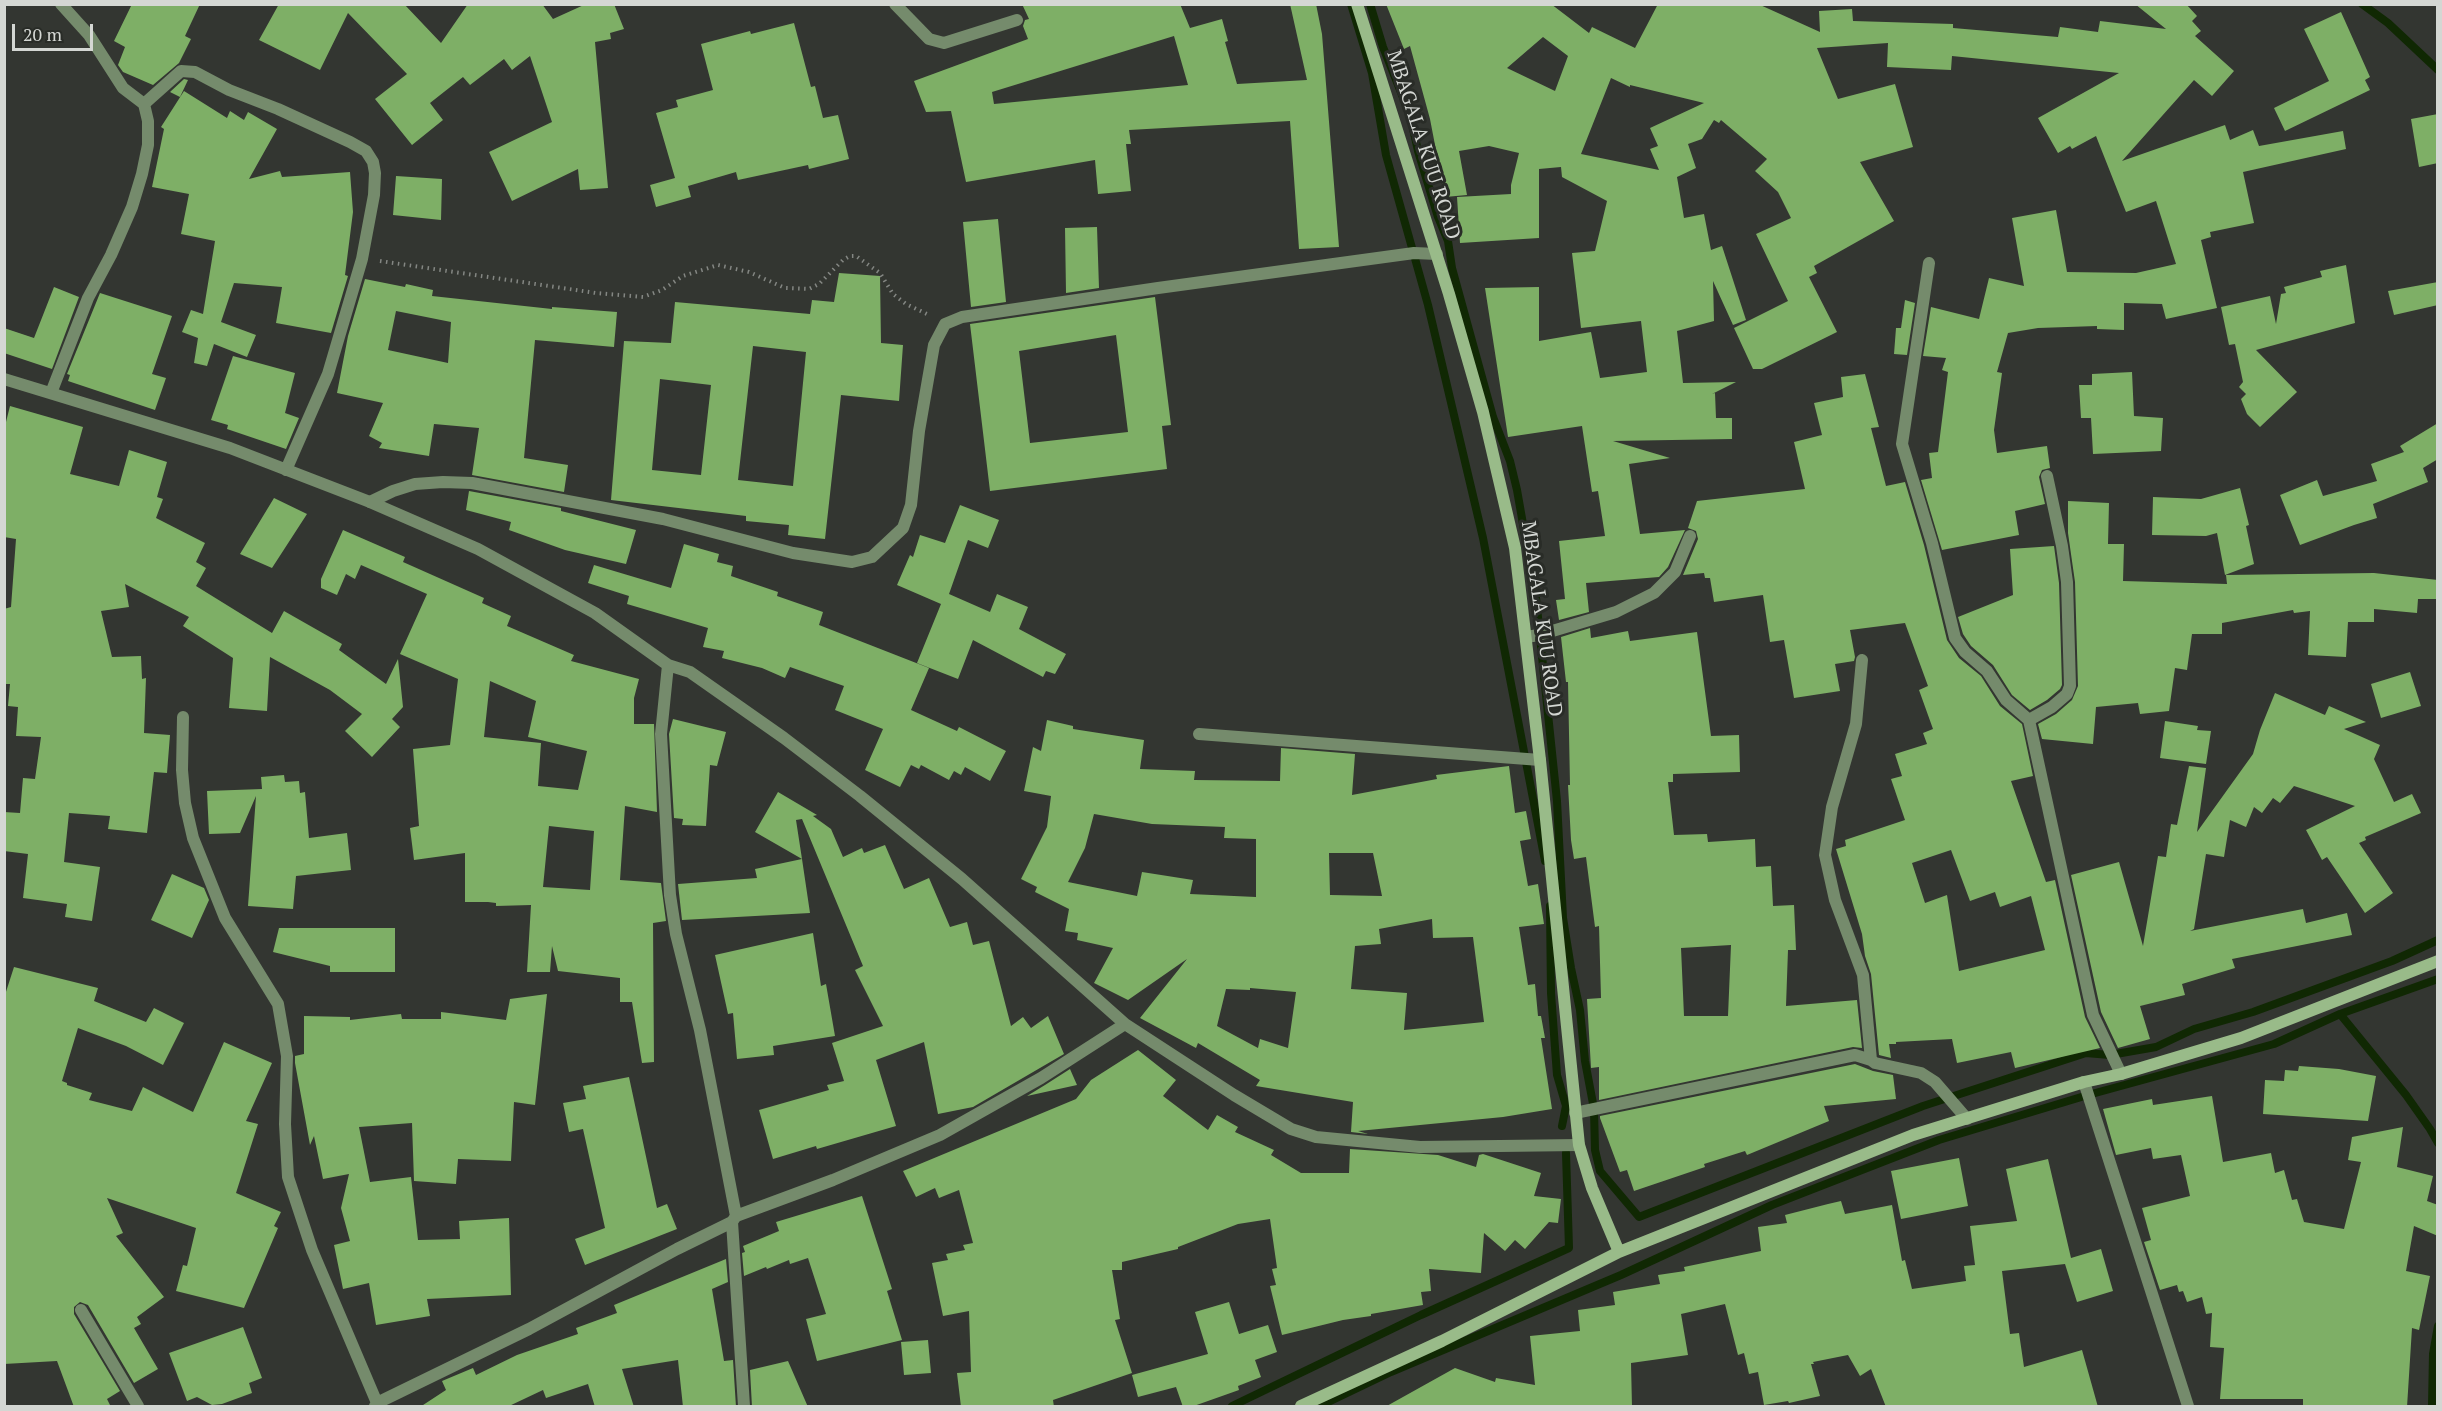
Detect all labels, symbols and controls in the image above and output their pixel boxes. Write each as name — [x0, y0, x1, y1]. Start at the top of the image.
scale bar — [15, 12, 96, 50]
text: 20 m — [23, 22, 62, 46]
street label: MBAGALA KUU ROAD — [1381, 47, 1465, 243]
street label: MBAGALA KUU ROAD — [1515, 520, 1567, 718]

